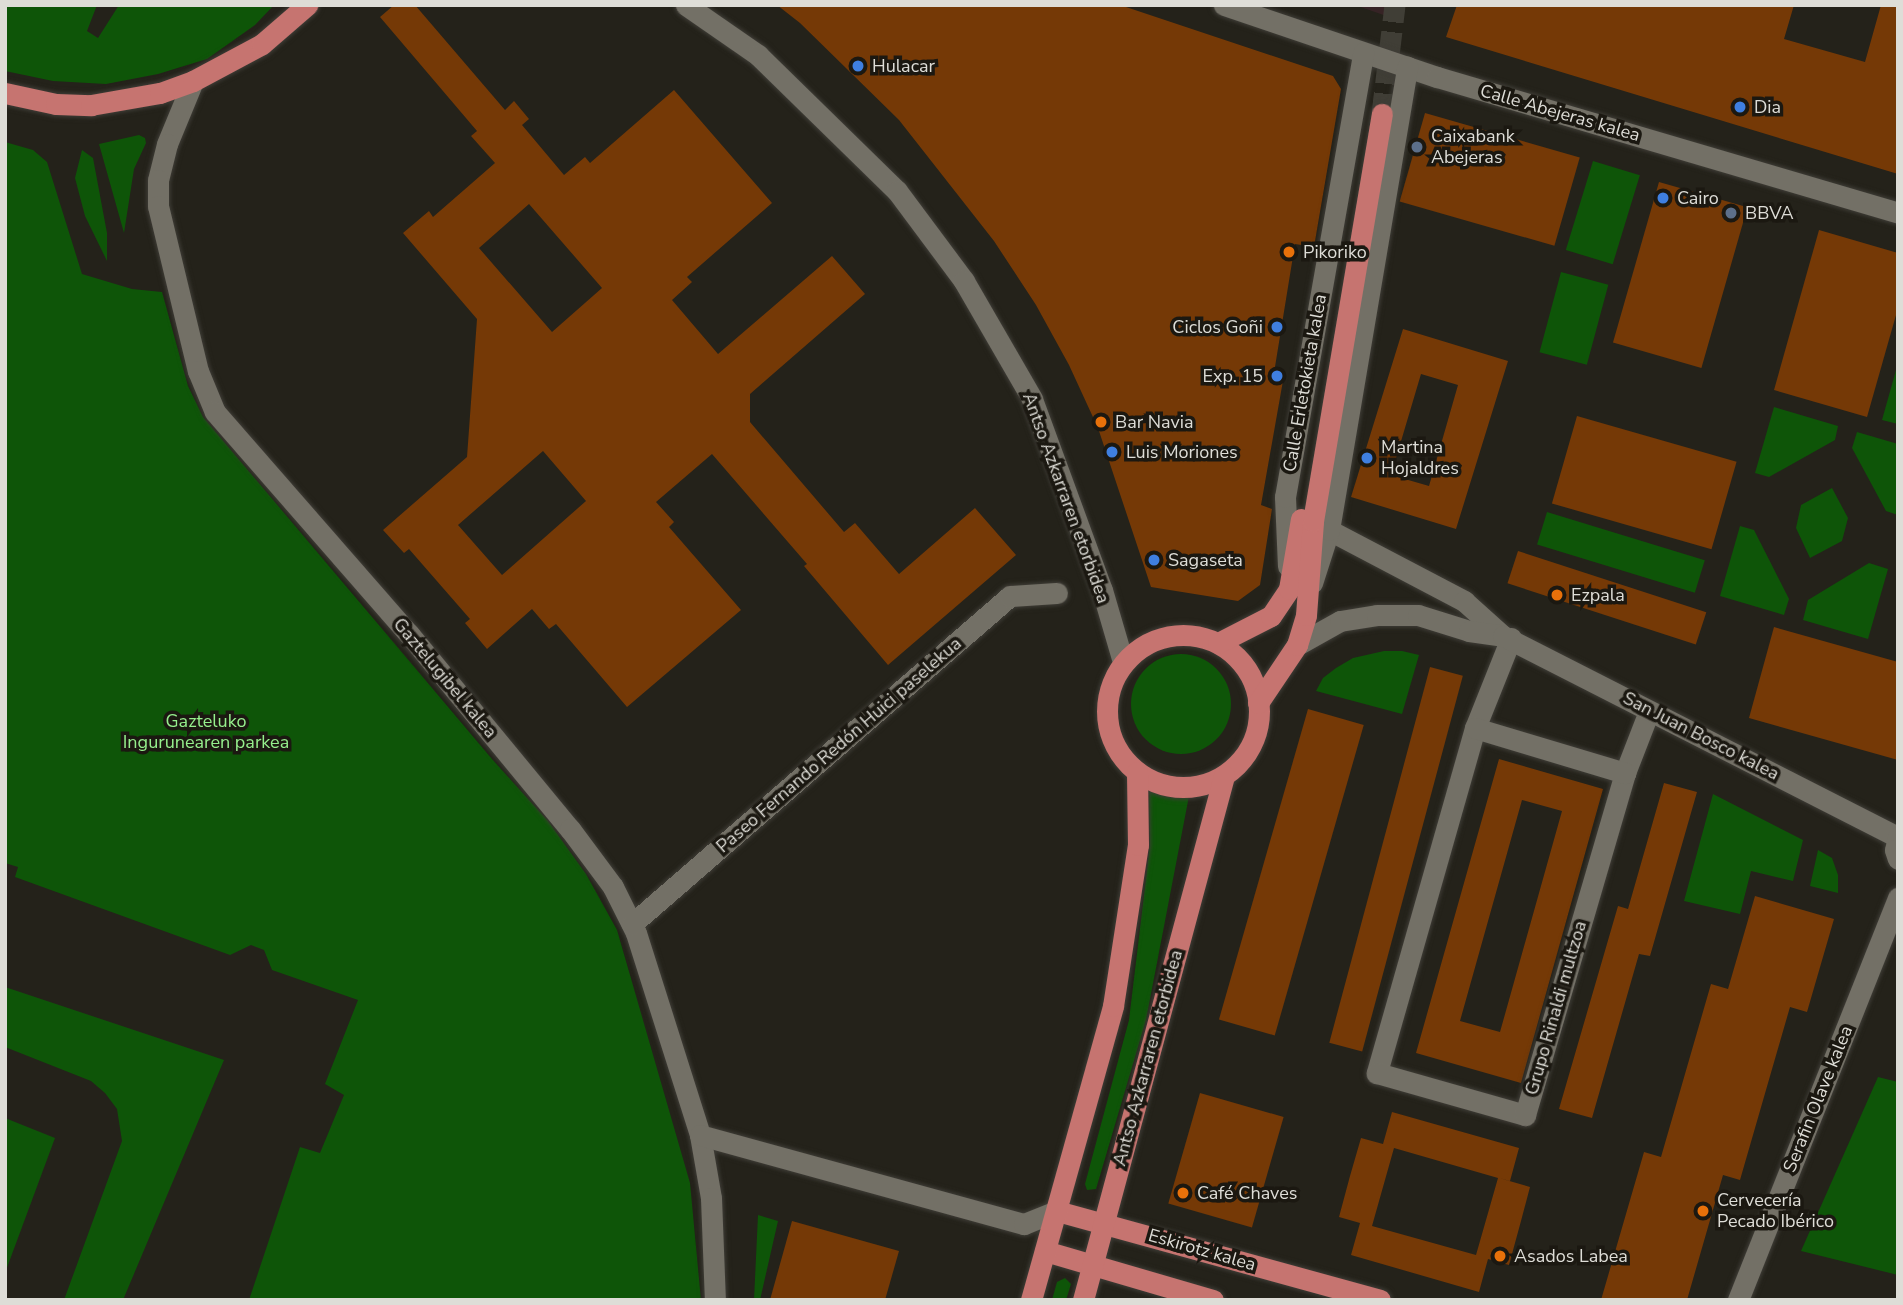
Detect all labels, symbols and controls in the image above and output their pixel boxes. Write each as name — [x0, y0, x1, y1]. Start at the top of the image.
place label: Hulacar — [872, 55, 935, 77]
marker: Hulacar — [850, 58, 866, 74]
street label: Calle Abejeras kalea — [1478, 80, 1642, 146]
place label: Dia — [1754, 96, 1781, 118]
marker: Dia — [1732, 99, 1748, 115]
place label: Caixabank Abejeras — [1431, 126, 1515, 168]
marker: Caixabank Abejeras — [1409, 139, 1425, 155]
place label: Cairo — [1677, 187, 1719, 209]
marker: Cairo — [1655, 190, 1671, 206]
place label: BBVA — [1745, 202, 1794, 224]
marker: BBVA — [1723, 205, 1739, 221]
place label: Pikoriko — [1303, 241, 1367, 263]
marker: Pikoriko — [1281, 244, 1297, 260]
street label: Calle Erletokieta kalea — [1279, 292, 1331, 474]
place label: Ciclos Goñi — [1172, 316, 1263, 338]
marker: Ciclos Goñi — [1269, 319, 1285, 335]
place label: Exp. 15 — [1203, 365, 1263, 387]
marker: Exp. 15 — [1269, 368, 1285, 384]
street label: Antso Azkarraren etorbidea — [1018, 390, 1114, 606]
place label: Bar Navia — [1115, 411, 1194, 433]
marker: Bar Navia — [1093, 414, 1109, 430]
place label: Martina Hojaldres — [1381, 437, 1459, 480]
place label: Luis Moriones — [1126, 441, 1238, 463]
marker: Luis Moriones — [1104, 444, 1120, 460]
marker: Martina Hojaldres — [1359, 450, 1375, 466]
place label: Sagaseta — [1168, 549, 1243, 571]
marker: Sagaseta — [1146, 552, 1162, 568]
place label: Ezpala — [1571, 584, 1625, 606]
marker: Ezpala — [1549, 587, 1565, 603]
street label: Gaztelugibel kalea — [389, 614, 501, 742]
street label: Paseo Fernando Redón Huici paselekua — [712, 633, 966, 857]
street label: San Juan Bosco kalea — [1619, 687, 1783, 785]
park label: Gazteluko Ingurunearen parkea — [123, 711, 289, 754]
street label: Grupo Rinaldi multzoa — [1521, 919, 1591, 1097]
street label: Antso Azkarraren etorbidea — [1109, 948, 1187, 1168]
street label: Serafin Olave kalea — [1779, 1023, 1857, 1175]
place label: Café Chaves — [1197, 1182, 1297, 1204]
marker: Café Chaves — [1175, 1185, 1191, 1201]
place label: Cervecería Pecado Ibérico — [1717, 1190, 1834, 1232]
marker: Cervecería Pecado Ibérico — [1695, 1203, 1711, 1219]
street label: Eskirotz kalea — [1146, 1224, 1258, 1276]
place label: Asados Labea — [1514, 1245, 1628, 1267]
marker: Asados Labea — [1492, 1248, 1508, 1264]

